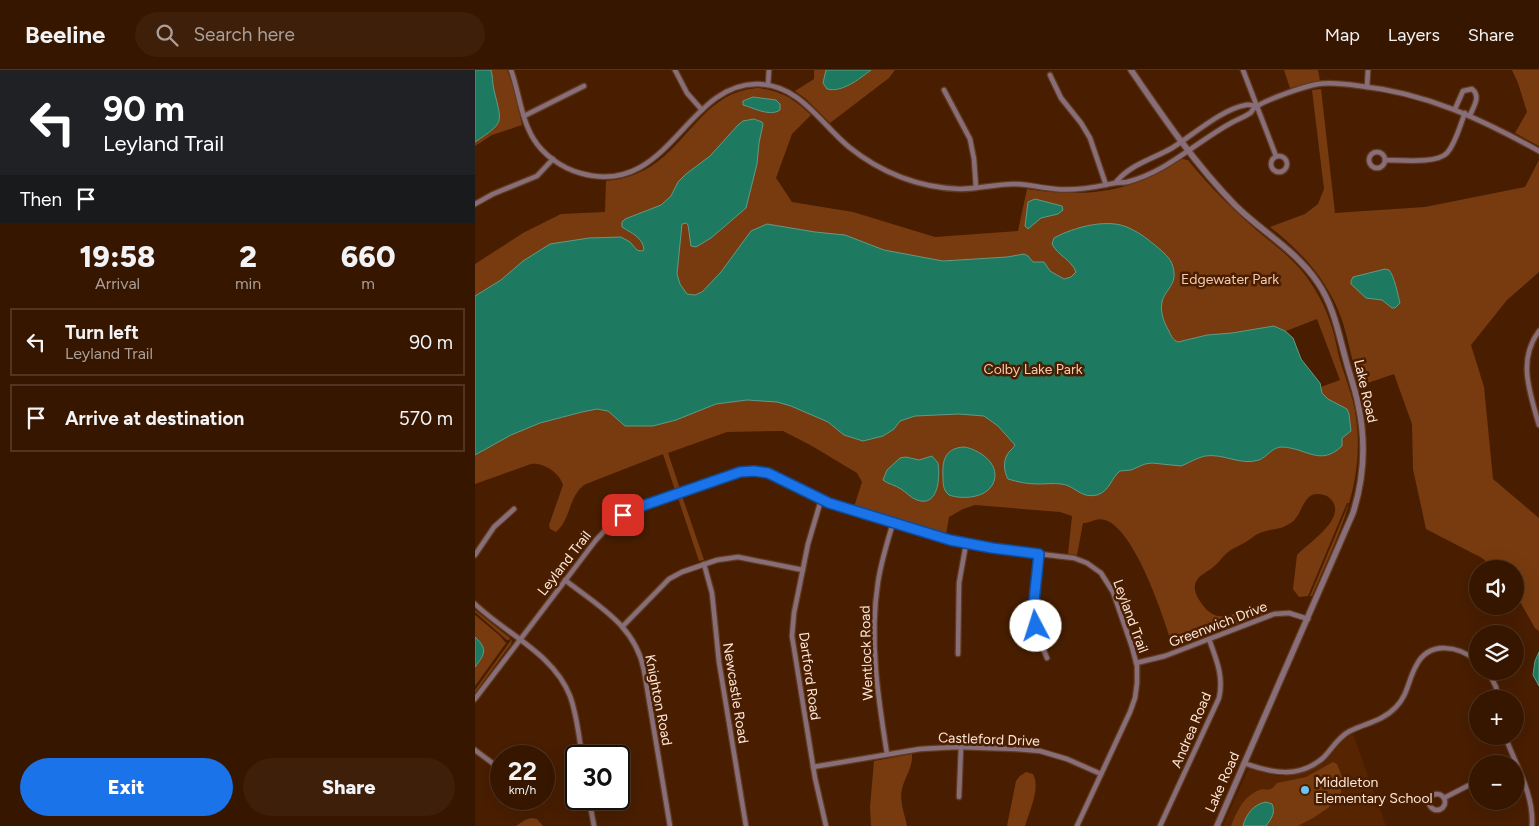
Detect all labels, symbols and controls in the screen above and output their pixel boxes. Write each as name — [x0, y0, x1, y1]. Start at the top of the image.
search box — [135, 12, 485, 57]
text: Beeline — [25, 20, 105, 49]
icon: search — [153, 21, 181, 49]
text: Search here — [193, 23, 295, 46]
text: Map — [1325, 24, 1360, 46]
text: Layers — [1388, 24, 1440, 46]
text: Share — [1468, 24, 1514, 46]
text: 90 m — [103, 88, 185, 130]
icon: left — [20, 90, 85, 155]
text: Leyland Trail — [103, 130, 224, 157]
icon: arrive — [72, 185, 100, 213]
text: Then — [20, 188, 62, 211]
text: 19:58 — [80, 238, 155, 275]
text: 2 — [239, 238, 257, 275]
text: 660 — [341, 238, 395, 275]
park label: Edgewater Park — [1181, 271, 1279, 288]
text: Arrival — [95, 274, 140, 293]
text: min — [235, 274, 261, 293]
text: m — [361, 274, 375, 293]
text: Turn left — [65, 321, 139, 344]
icon: left — [22, 328, 50, 356]
text: 90 m — [409, 331, 453, 354]
text: Leyland Trail — [65, 344, 153, 363]
street label: Lake Road — [1350, 358, 1381, 424]
park label: Colby Lake Park — [984, 361, 1083, 378]
icon: arrive — [22, 404, 50, 432]
text: Arrive at destination — [65, 407, 244, 430]
text: 570 m — [399, 407, 453, 430]
pin — [602, 494, 644, 536]
icon: arrive — [609, 501, 637, 529]
street label: Leyland Trail — [534, 528, 595, 599]
map controls — [1469, 560, 1524, 810]
button: sound — [1469, 560, 1524, 615]
street label: Leyland Trail — [1109, 577, 1152, 655]
street label: Greenwich Drive — [1167, 598, 1270, 651]
position arrow — [1009, 599, 1061, 651]
street label: Wentlock Road — [856, 605, 877, 701]
button: layers — [1469, 625, 1524, 680]
street label: Dartford Road — [795, 631, 824, 721]
street label: Newcastle Road — [719, 641, 752, 745]
street label: Knighton Road — [641, 653, 676, 747]
street label: Andrea Road — [1168, 690, 1215, 771]
button: + — [1469, 690, 1524, 745]
street label: Castleford Drive — [938, 729, 1040, 750]
speed limit sign: 30 — [565, 745, 630, 810]
street label: Lake Road — [1202, 749, 1243, 815]
button: − — [1469, 755, 1524, 810]
text: 22 — [508, 756, 537, 786]
button: Exit — [20, 758, 233, 816]
button: Share — [243, 758, 455, 816]
place label: Middleton Elementary School — [1315, 774, 1433, 807]
text: km/h — [509, 783, 536, 797]
marker: Middleton Elementary School — [1299, 784, 1311, 796]

